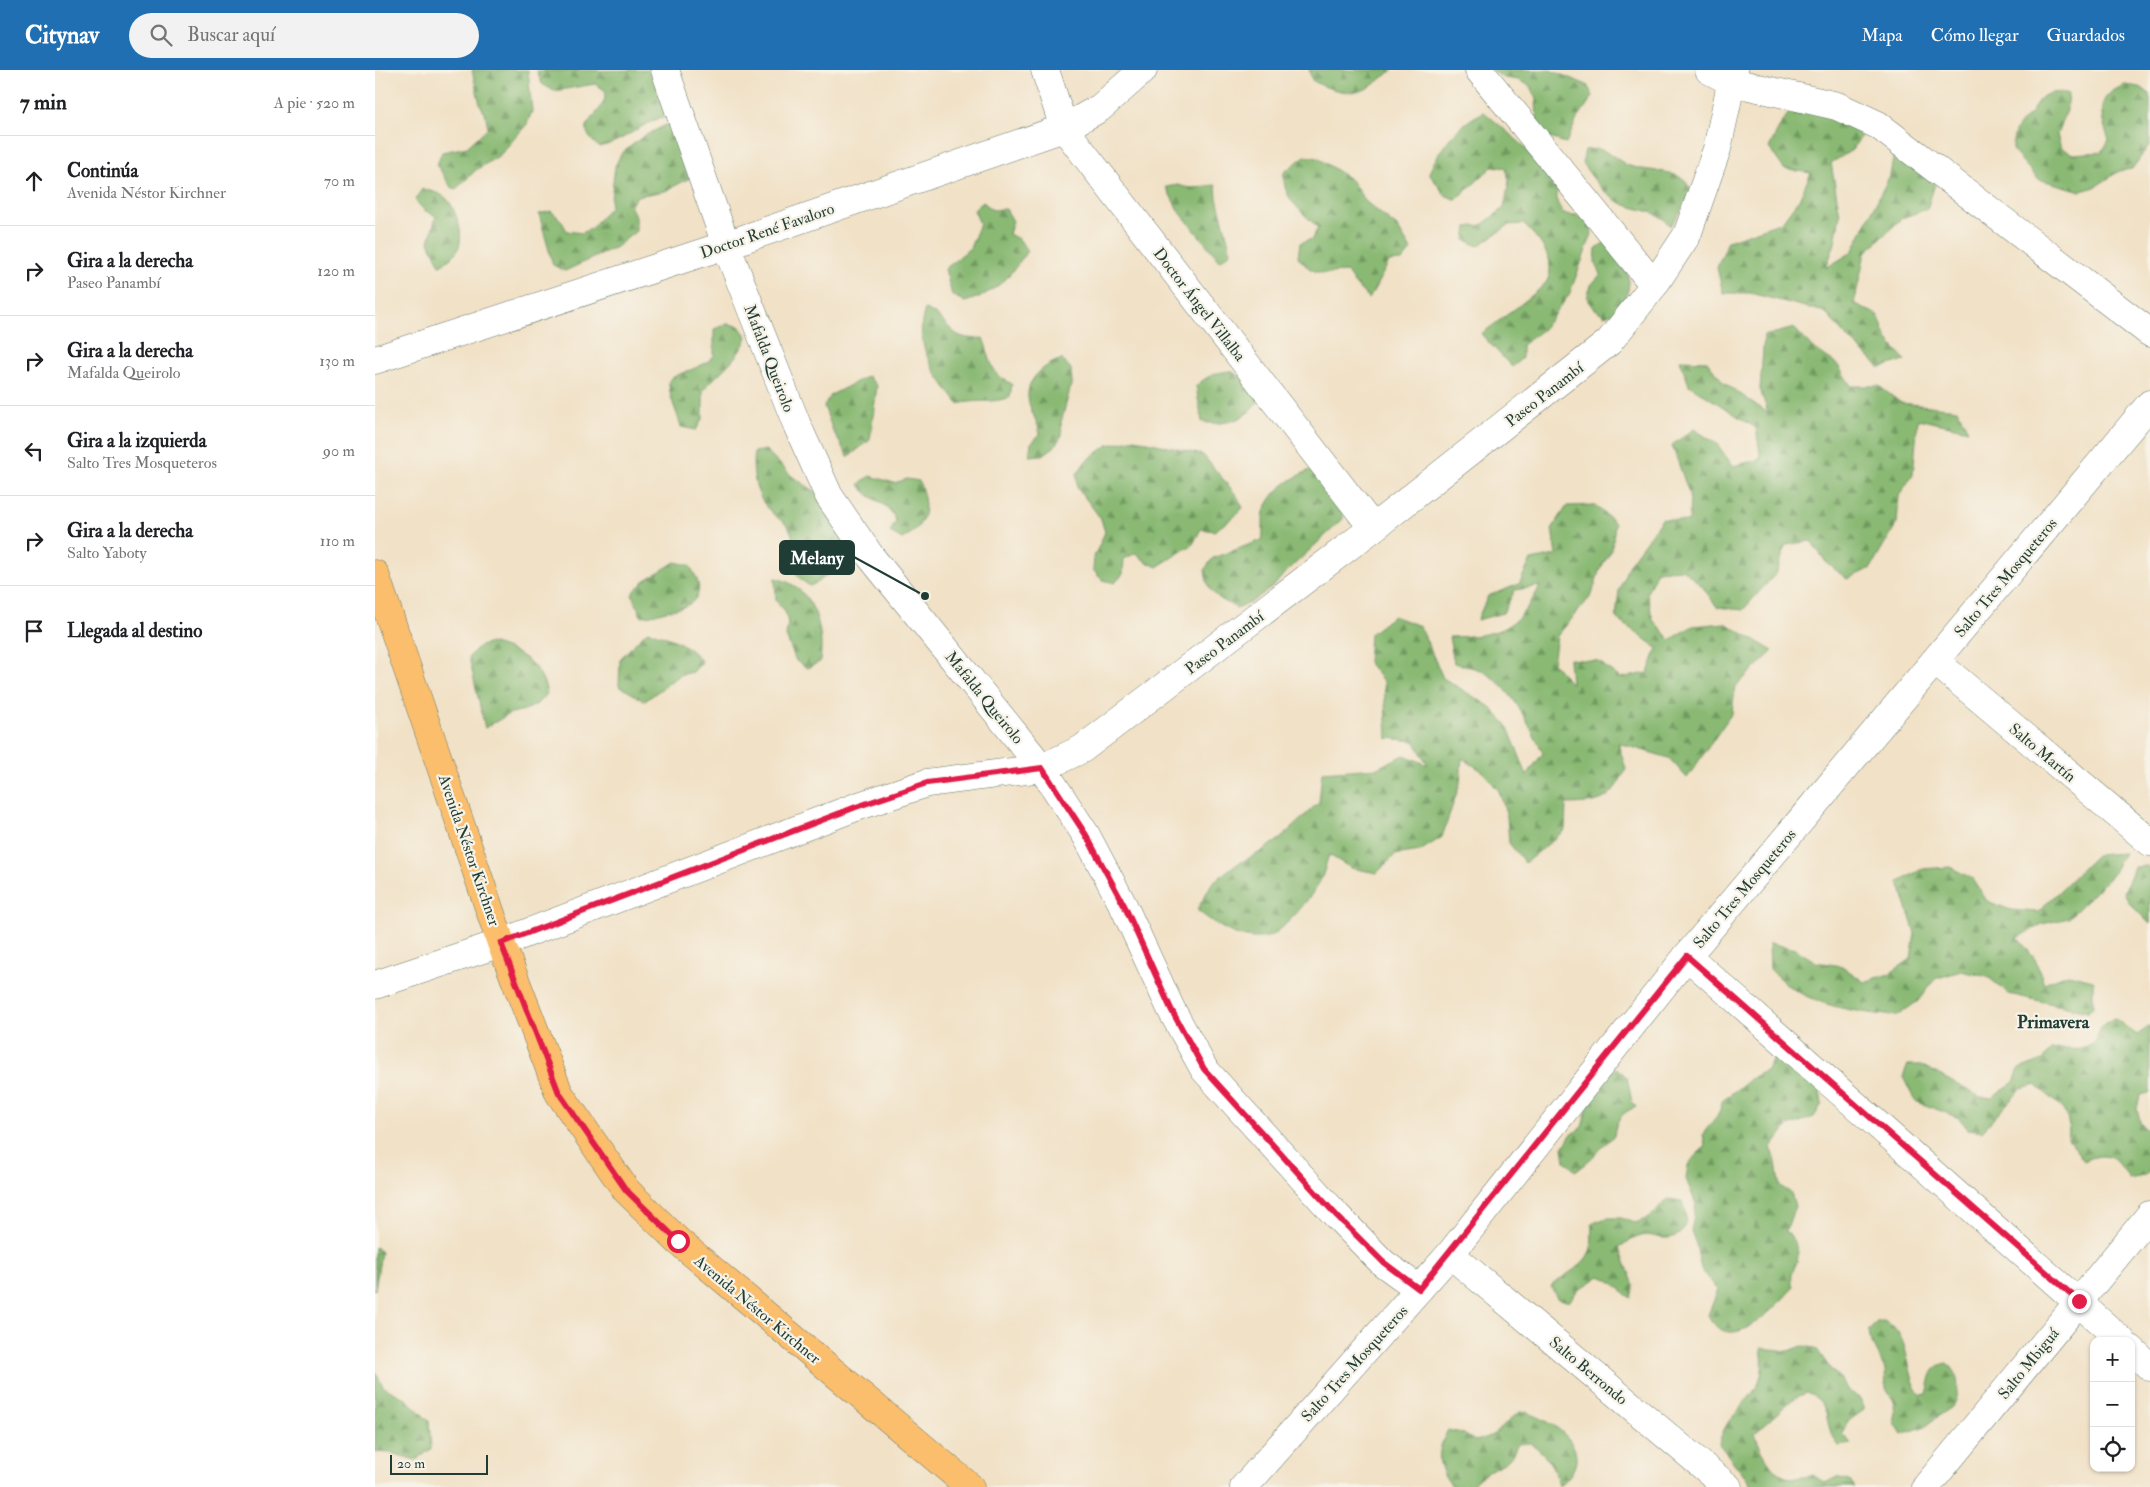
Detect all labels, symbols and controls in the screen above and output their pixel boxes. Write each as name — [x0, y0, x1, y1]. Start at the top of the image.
search box — [129, 13, 479, 58]
text: Citynav — [25, 20, 99, 51]
icon: search — [147, 21, 175, 49]
text: Buscar aquí — [187, 23, 275, 47]
text: Mapa — [1862, 24, 1903, 47]
text: Cómo llegar — [1931, 24, 2019, 47]
text: Guardados — [2047, 24, 2125, 47]
text: 7 min — [20, 89, 67, 116]
text: A pie · 520 m — [274, 93, 355, 113]
text: Continúa — [67, 159, 138, 183]
icon: ahead — [20, 167, 48, 195]
text: 70 m — [324, 171, 355, 191]
text: Avenida Néstor Kirchner — [67, 183, 226, 203]
street label: Doctor René Favaloro — [698, 199, 837, 263]
street label: Doctor Ángel Villalba — [1149, 243, 1251, 366]
text: Gira a la derecha — [67, 249, 193, 273]
icon: right — [20, 257, 48, 285]
text: 120 m — [317, 261, 355, 281]
text: Paseo Panambí — [67, 273, 161, 293]
street label: Mafalda Queirolo — [739, 302, 799, 415]
text: Gira a la derecha — [67, 339, 193, 363]
icon: right — [20, 347, 48, 375]
text: 130 m — [319, 351, 355, 371]
street label: Paseo Panambí — [1502, 357, 1589, 431]
text: Mafalda Queirolo — [67, 363, 181, 383]
text: Gira a la izquierda — [67, 429, 206, 453]
icon: left — [20, 437, 48, 465]
text: 90 m — [323, 441, 355, 461]
text: Salto Tres Mosqueteros — [67, 453, 217, 473]
street label: Salto Tres Mosqueteros — [1950, 514, 2062, 641]
text: Gira a la derecha — [67, 519, 193, 543]
icon: right — [20, 527, 48, 555]
text: 110 m — [320, 531, 355, 551]
callout: Melany — [780, 541, 854, 574]
text: Salto Yaboty — [67, 543, 147, 563]
text: Melany — [789, 547, 845, 570]
street label: Paseo Panambí — [1181, 606, 1269, 679]
icon: arrive — [20, 617, 48, 645]
text: Llegada al destino — [67, 619, 202, 643]
street label: Mafalda Queirolo — [941, 647, 1028, 748]
street label: Salto Martín — [2005, 719, 2080, 787]
street label: Avenida Néstor Kirchner — [433, 771, 504, 929]
street label: Salto Tres Mosqueteros — [1689, 825, 1801, 952]
district label: Primavera — [2017, 1011, 2090, 1034]
route start — [667, 1230, 690, 1253]
street label: Avenida Néstor Kirchner — [689, 1250, 825, 1369]
route end — [2068, 1290, 2091, 1313]
street label: Salto Tres Mosqueteros — [1297, 1301, 1412, 1426]
street label: Salto Mbiguá — [1994, 1324, 2064, 1403]
street label: Salto Berrondo — [1545, 1332, 1632, 1410]
map controls — [2090, 1337, 2135, 1472]
button: + — [2090, 1337, 2135, 1382]
button: − — [2090, 1382, 2135, 1427]
button: locate — [2090, 1427, 2135, 1472]
scale bar — [390, 1452, 487, 1475]
text: 20 m — [397, 1455, 425, 1472]

